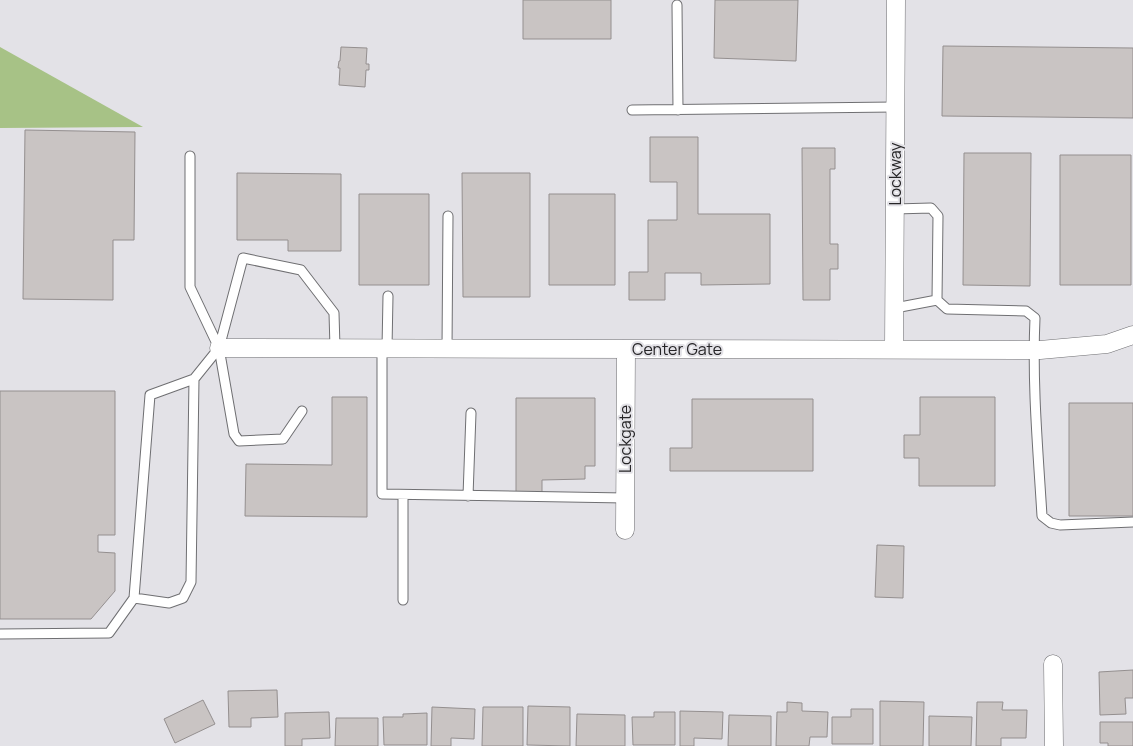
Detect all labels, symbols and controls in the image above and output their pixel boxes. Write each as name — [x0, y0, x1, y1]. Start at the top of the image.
street label: Lockway — [884, 142, 906, 206]
street label: Center Gate — [632, 338, 722, 360]
street label: Lockgate — [614, 405, 636, 473]

